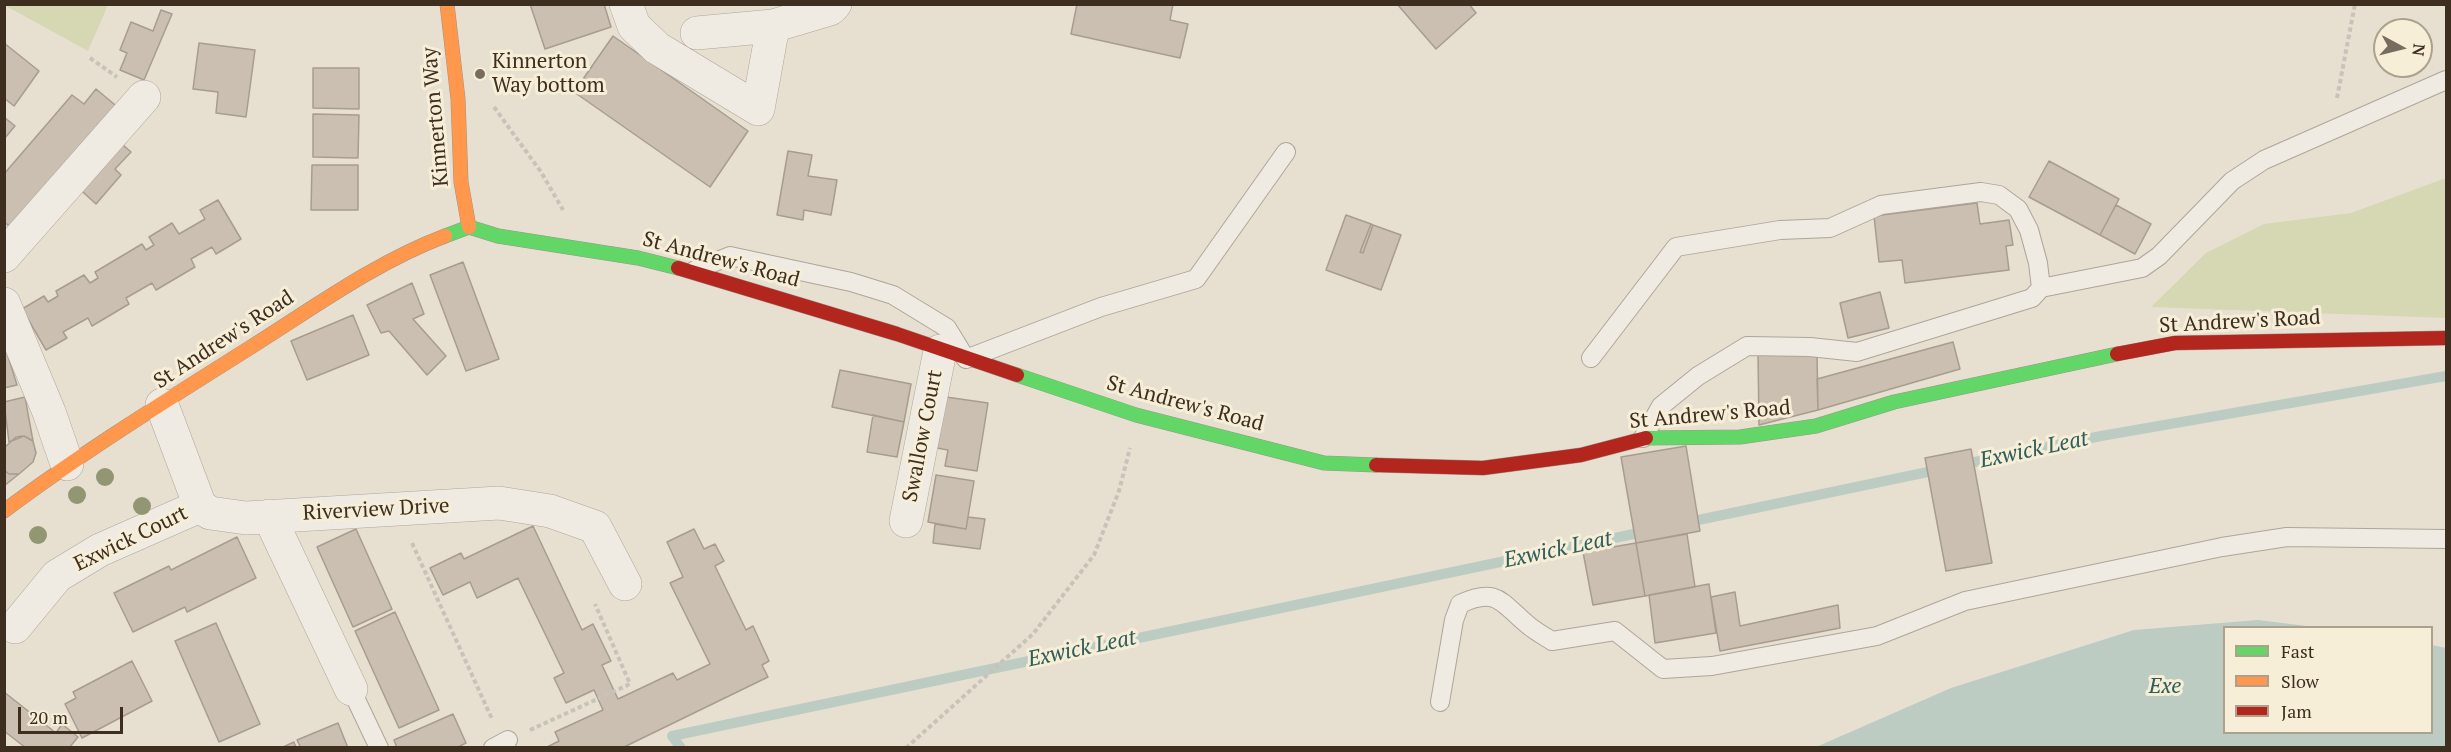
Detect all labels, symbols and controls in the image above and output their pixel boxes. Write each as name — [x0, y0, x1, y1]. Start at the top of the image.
north arrow — [2373, 18, 2433, 78]
text: N — [2407, 43, 2431, 57]
street label: Kinnerton Way — [417, 46, 455, 188]
place label: Kinnerton Way bottom — [492, 49, 605, 99]
marker: Kinnerton Way bottom — [473, 67, 487, 81]
street label: St Andrew's Road — [640, 227, 802, 293]
street label: St Andrew's Road — [149, 285, 299, 395]
street label: St Andrew's Road — [2159, 305, 2321, 339]
street label: Swallow Court — [898, 368, 948, 504]
street label: St Andrew's Road — [1104, 371, 1266, 437]
street label: St Andrew's Road — [1628, 395, 1792, 435]
water label: Exwick Leat — [1977, 426, 2091, 474]
street label: Riverview Drive — [302, 494, 450, 526]
street label: Exwick Court — [70, 501, 192, 577]
water label: Exwick Leat — [1501, 526, 1615, 574]
water label: Exwick Leat — [1025, 625, 1139, 673]
legend — [2223, 626, 2433, 734]
text: Fast — [2281, 639, 2314, 663]
text: Slow — [2281, 669, 2319, 693]
water label: Exe — [2149, 674, 2181, 700]
scale bar — [21, 695, 126, 733]
text: Jam — [2281, 699, 2312, 723]
text: 20 m — [29, 705, 68, 729]

